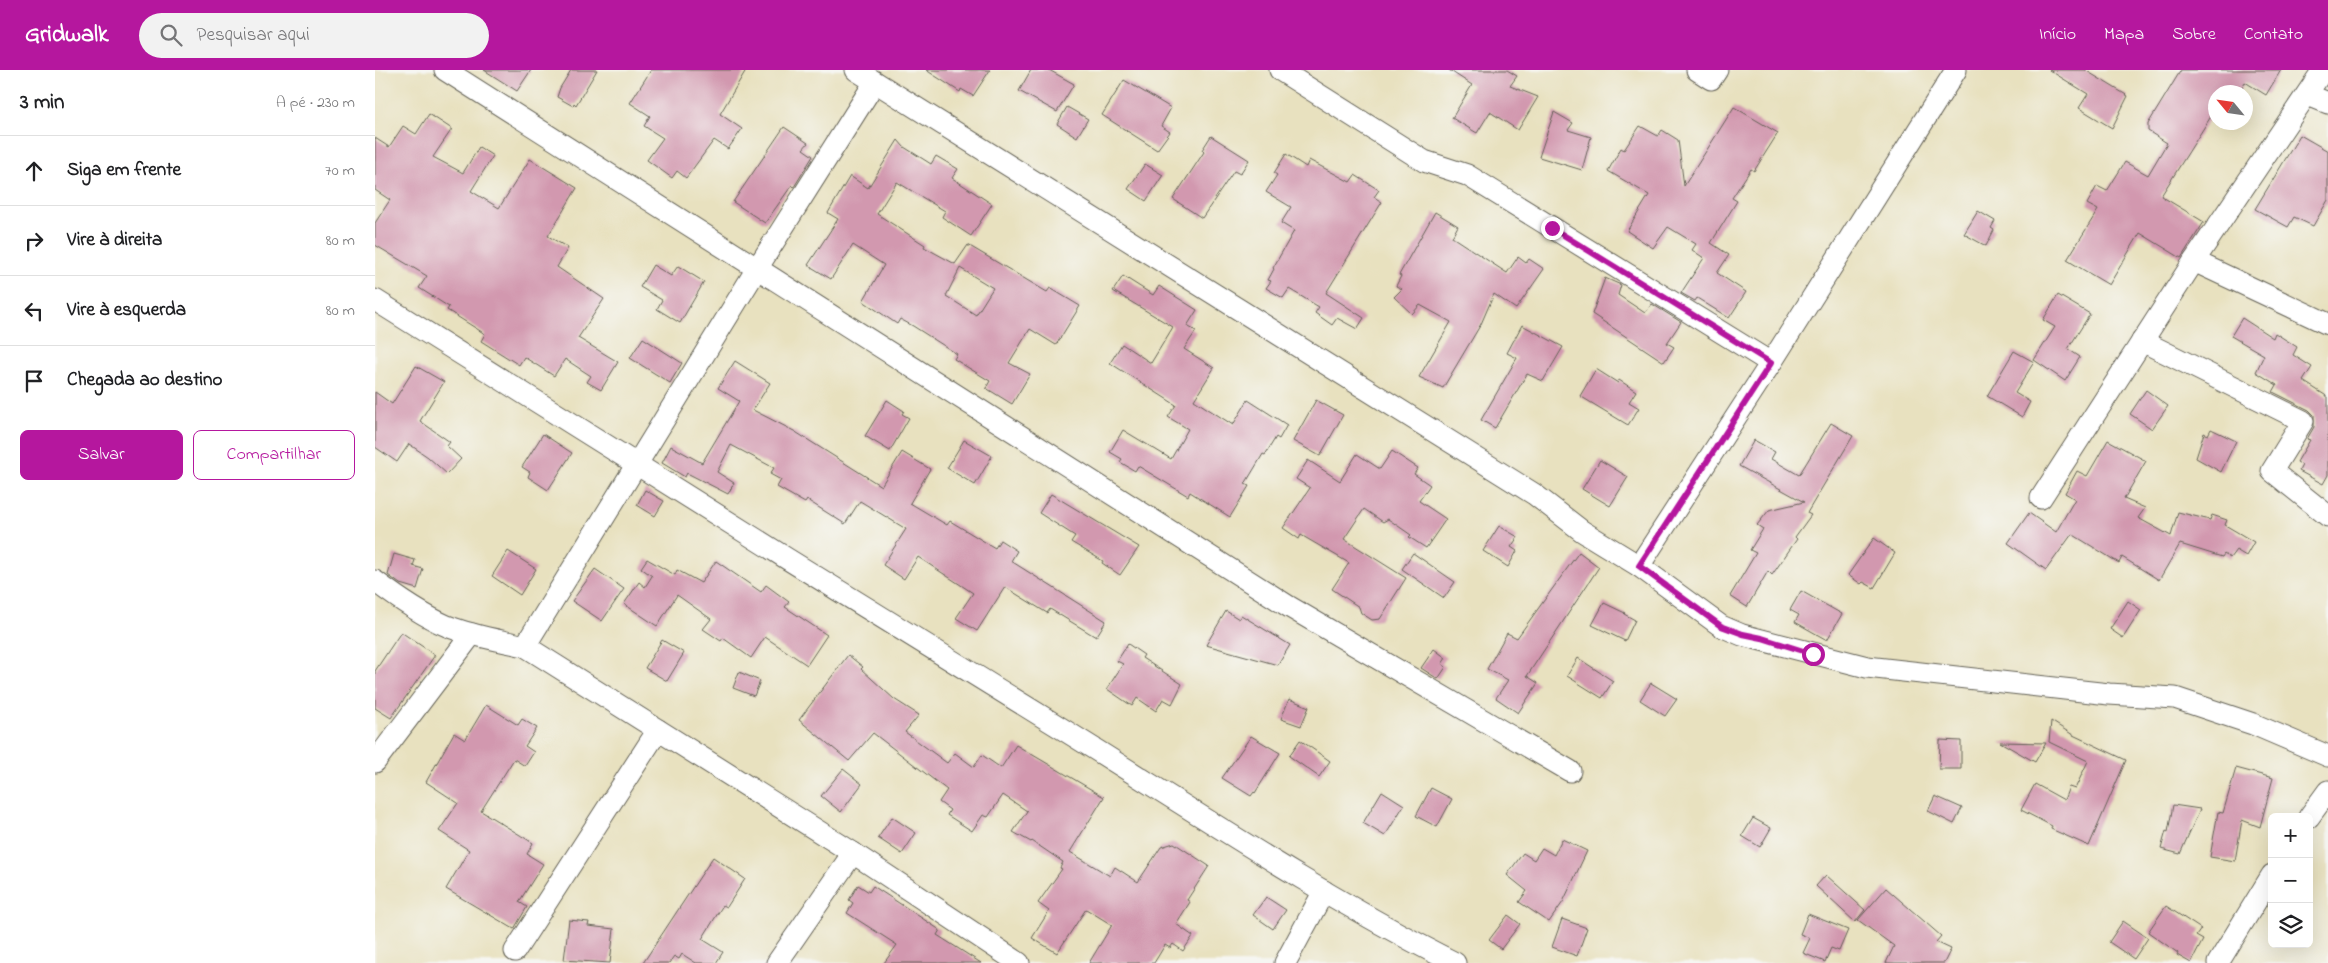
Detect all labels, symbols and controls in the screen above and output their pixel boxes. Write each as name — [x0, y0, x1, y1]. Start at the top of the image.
search box — [139, 13, 489, 58]
text: Gridwalk — [25, 18, 109, 53]
icon: search — [157, 21, 185, 49]
text: Pesquisar aqui — [197, 22, 310, 49]
text: Início — [2039, 22, 2076, 48]
text: Mapa — [2104, 22, 2144, 48]
text: Sobre — [2172, 22, 2216, 48]
text: Contato — [2244, 22, 2303, 48]
north arrow — [2208, 85, 2253, 130]
text: 3 min — [20, 88, 64, 118]
text: A pé · 230 m — [276, 91, 355, 115]
icon: ahead — [20, 157, 48, 185]
text: Siga em frente — [67, 157, 181, 184]
text: 70 m — [325, 159, 355, 183]
route end — [1541, 217, 1564, 240]
icon: right — [20, 227, 48, 255]
text: Vire à direita — [67, 227, 162, 254]
text: 80 m — [326, 229, 355, 253]
icon: left — [20, 297, 48, 325]
text: Vire à esquerda — [67, 297, 186, 324]
text: 80 m — [326, 299, 355, 323]
icon: arrive — [20, 367, 48, 395]
text: Chegada ao destino — [67, 367, 222, 394]
button: Salvar — [20, 430, 183, 480]
button: Compartilhar — [193, 430, 355, 480]
route start — [1802, 643, 1825, 666]
map controls — [2268, 813, 2313, 948]
button: + — [2268, 813, 2313, 858]
button: − — [2268, 858, 2313, 903]
button: layers — [2268, 903, 2313, 948]

